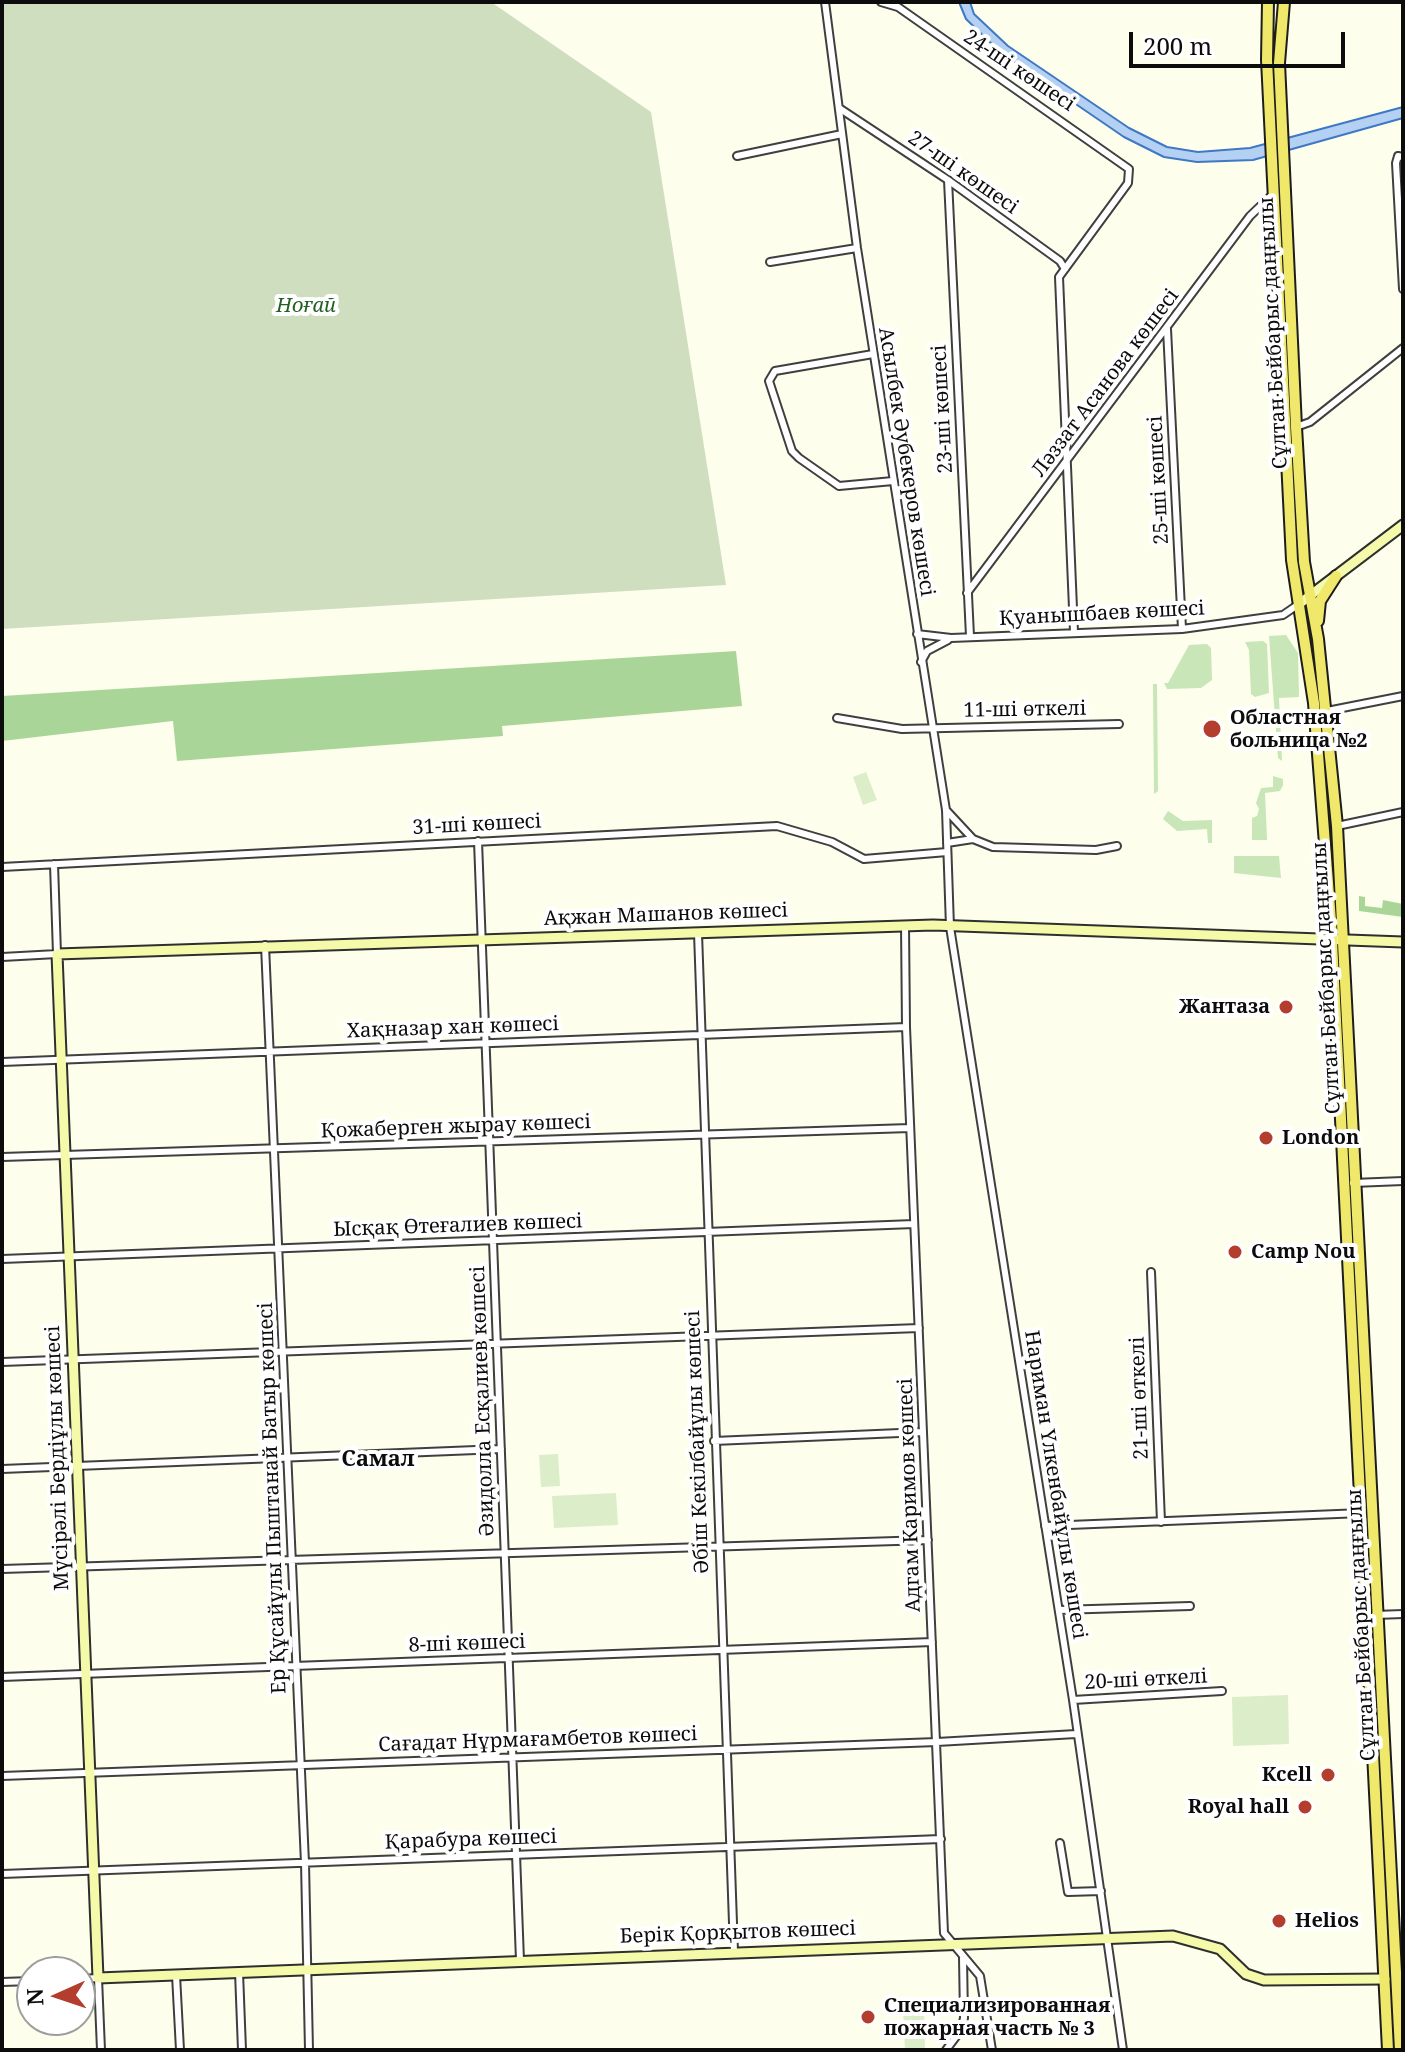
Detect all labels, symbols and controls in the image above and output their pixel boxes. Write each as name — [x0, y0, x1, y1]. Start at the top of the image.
scale bar — [1133, 16, 1349, 66]
street label: 24-ші көшесі — [959, 25, 1079, 117]
text: 200 m — [1143, 29, 1212, 62]
street label: 27-ші көшесі — [903, 126, 1023, 220]
street label: Сұлтан Бейбарыс даңғылы — [1255, 196, 1293, 470]
street label: Ләззат Асанова көшесі — [1027, 284, 1185, 482]
park label: Ноғай — [276, 294, 336, 318]
street label: Асылбек Әубекеров көшесі — [873, 326, 939, 598]
street label: 23-ші көшесі — [928, 344, 958, 474]
street label: 25-ші көшесі — [1144, 415, 1174, 545]
street label: Қуанышбаев көшесі — [999, 597, 1205, 631]
street label: 11-ші өткелі — [963, 697, 1087, 723]
place label: Областная больница №2 — [1230, 706, 1367, 753]
marker: Областная больница №2 — [1201, 718, 1223, 740]
street label: 31-ші көшесі — [412, 810, 542, 840]
street label: Сұлтан Бейбарыс даңғылы — [1308, 841, 1346, 1115]
street label: Ақжан Машанов көшесі — [543, 899, 789, 931]
place label: Жантаза — [1179, 995, 1270, 1019]
marker: Жантаза — [1277, 998, 1295, 1016]
street label: Хақназар хан көшесі — [346, 1012, 560, 1044]
street label: Қожаберген жырау көшесі — [320, 1110, 592, 1144]
place label: London — [1282, 1126, 1359, 1150]
marker: London — [1257, 1129, 1275, 1147]
street label: Ысқақ Өтеғалиев көшесі — [333, 1210, 583, 1242]
place label: Camp Nou — [1251, 1240, 1356, 1264]
marker: Camp Nou — [1226, 1243, 1244, 1261]
street label: Әзидолла Есқалиев көшесі — [466, 1265, 500, 1537]
street label: Ер Құсайұлы Пыштанай Батыр көшесі — [254, 1302, 292, 1694]
street label: Әбіш Кекілбайұлы көшесі — [681, 1310, 715, 1574]
street label: Мүсірәлі Бердіұлы көшесі — [41, 1325, 75, 1591]
street label: Нариман Үлкенбайұлы көшесі — [1019, 1329, 1091, 1641]
street label: 21-ші өткелі — [1126, 1336, 1154, 1460]
street label: Адгам Каримов көшесі — [894, 1377, 926, 1613]
district label: Самал — [341, 1447, 415, 1473]
street label: Сұлтан Бейбарыс даңғылы — [1343, 1488, 1381, 1762]
street label: 8-шi көшесi — [408, 1630, 526, 1658]
street label: 20-ші өткелі — [1084, 1665, 1208, 1695]
street label: Сағадат Нұрмағамбетов көшесі — [378, 1722, 698, 1758]
place label: Kcell — [1262, 1763, 1312, 1787]
marker: Kcell — [1319, 1766, 1337, 1784]
place label: Royal hall — [1188, 1795, 1289, 1819]
marker: Royal hall — [1296, 1798, 1314, 1816]
street label: Қарабура көшесі — [384, 1825, 558, 1855]
place label: Helios — [1295, 1909, 1359, 1933]
marker: Helios — [1270, 1912, 1288, 1930]
street label: Берік Қорқытов көшесі — [619, 1917, 857, 1949]
north arrow — [16, 1956, 96, 2036]
text: N — [19, 1988, 49, 2007]
place label: Специализированная пожарная часть № 3 — [884, 1994, 1110, 2041]
marker: Специализированная пожарная часть № 3 — [859, 2008, 877, 2026]

